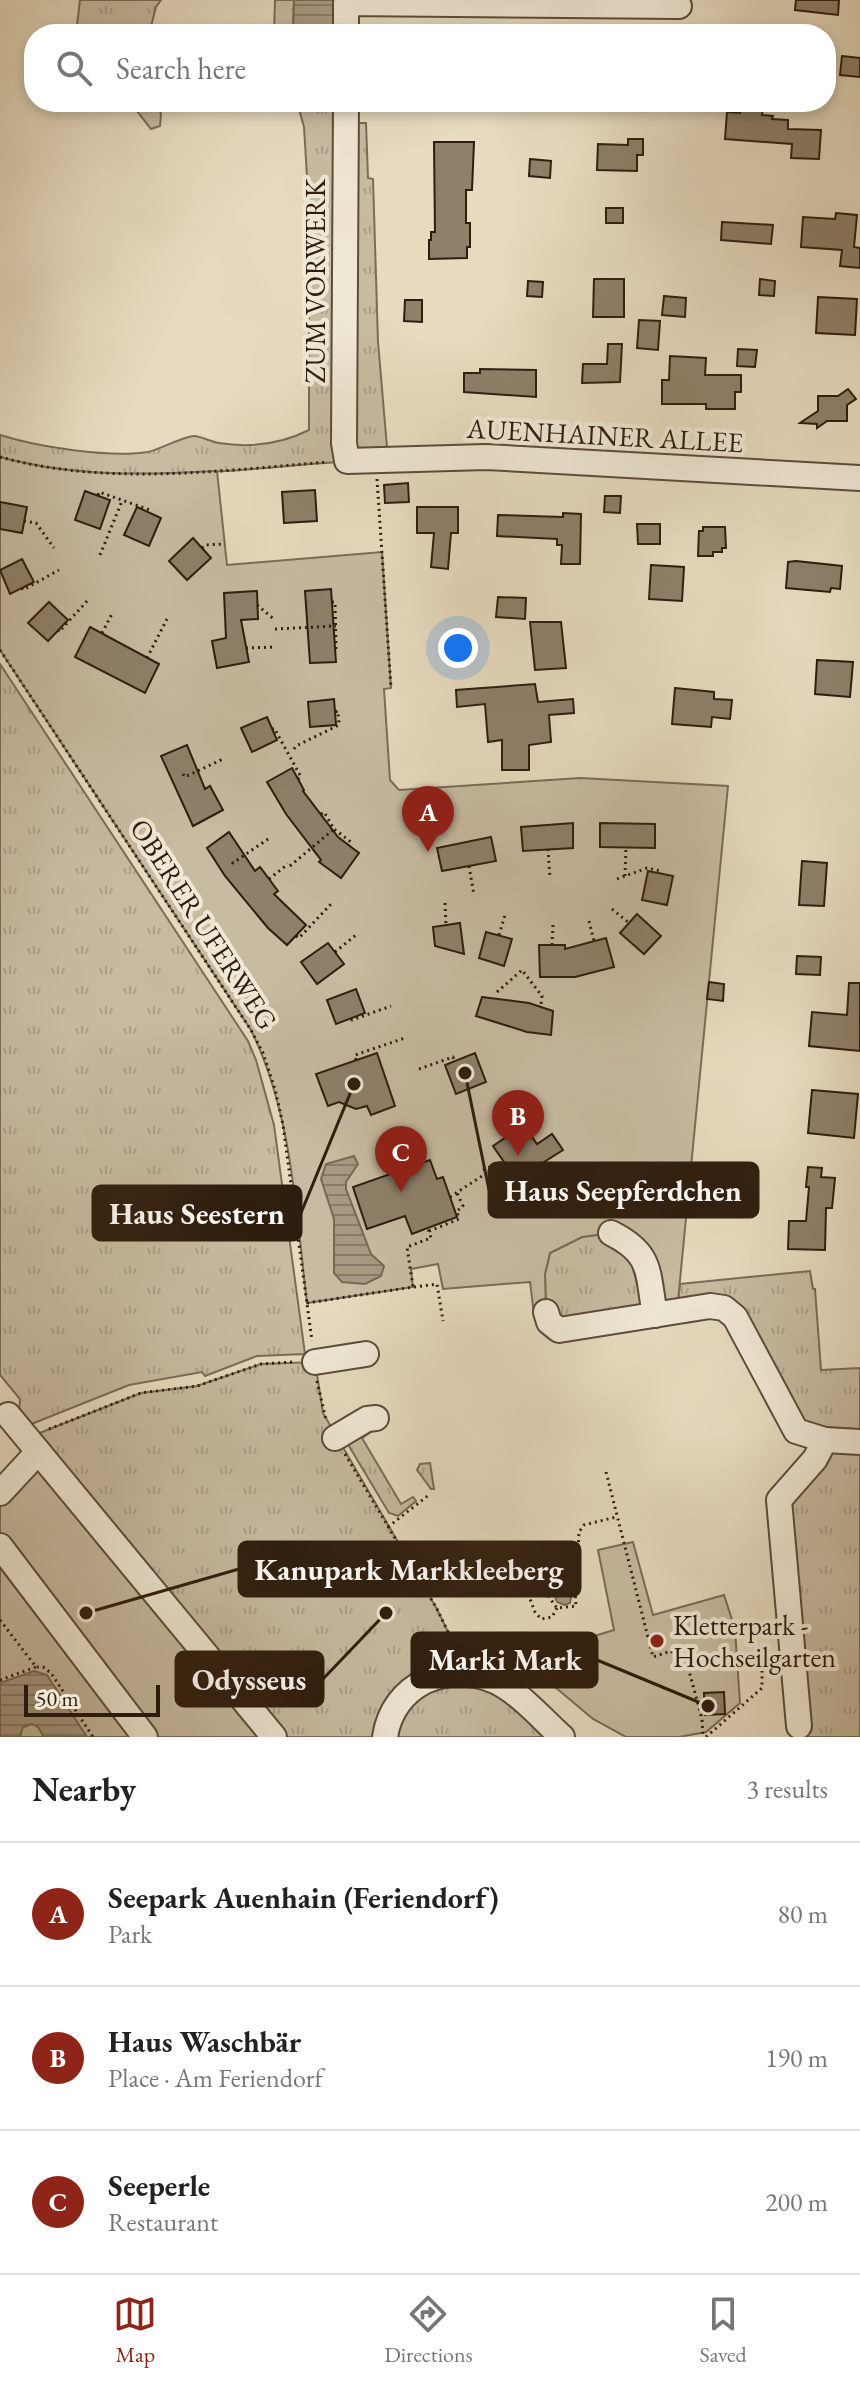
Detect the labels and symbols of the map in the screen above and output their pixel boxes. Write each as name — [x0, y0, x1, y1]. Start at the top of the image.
street label: ZUM VORWERK — [297, 178, 333, 383]
street label: AUENHAINER ALLEE — [465, 410, 744, 460]
your location — [438, 628, 478, 668]
pin: A — [402, 786, 454, 852]
street label: OBERER UFERWEG — [122, 812, 286, 1036]
pin: B — [492, 1090, 544, 1156]
pin: C — [375, 1126, 427, 1192]
callout: Haus Seepferdchen — [489, 1163, 758, 1217]
text: Haus Seepferdchen — [504, 1171, 742, 1210]
callout: Haus Seestern — [93, 1186, 301, 1240]
text: Haus Seestern — [109, 1194, 285, 1233]
callout: Kanupark Markkleeberg — [239, 1542, 580, 1596]
text: Kanupark Markkleeberg — [254, 1550, 565, 1589]
place label: Kletterpark - Hochseilgarten — [673, 1607, 836, 1675]
marker: Kletterpark - Hochseilgarten — [648, 1632, 666, 1650]
callout: Marki Mark — [412, 1633, 597, 1687]
text: Marki Mark — [428, 1640, 582, 1679]
callout: Odysseus — [176, 1652, 323, 1706]
text: Odysseus — [192, 1660, 306, 1699]
scale bar — [24, 1681, 160, 1717]

